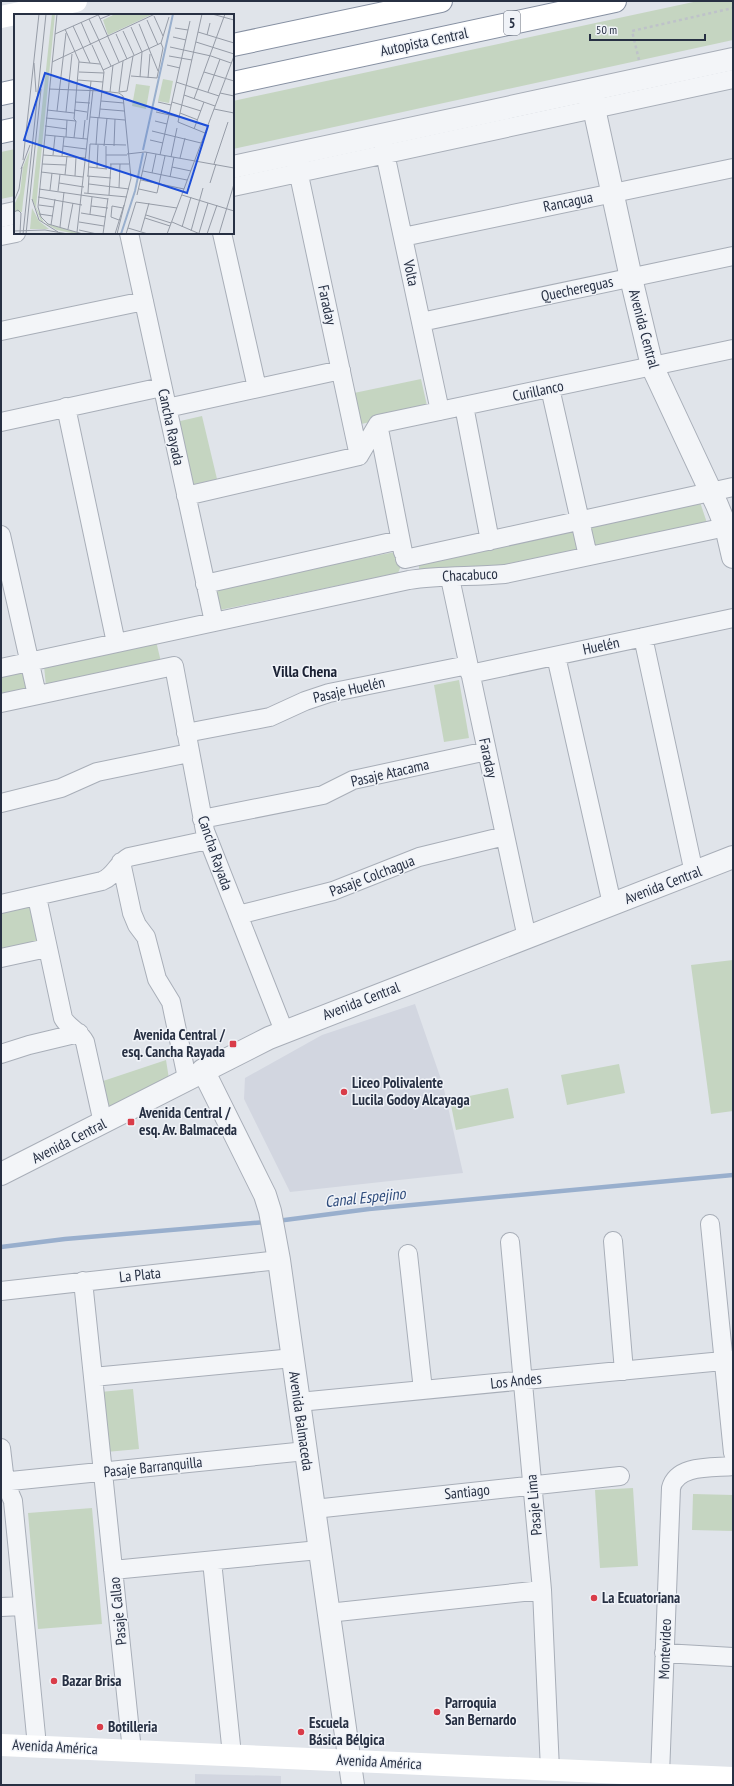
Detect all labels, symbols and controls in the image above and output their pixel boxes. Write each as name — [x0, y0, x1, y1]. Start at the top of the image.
road number: 5 — [504, 11, 520, 35]
inset map — [14, 14, 234, 234]
scale bar — [590, 16, 705, 42]
text: 50 m — [596, 22, 617, 37]
street label: Autopista Central — [378, 23, 470, 60]
street label: Rancagua — [541, 187, 594, 216]
street label: Volta — [399, 257, 424, 288]
street label: Quechereguas — [539, 272, 615, 305]
street label: Faraday — [314, 283, 341, 327]
street label: Avenida Central — [625, 287, 664, 371]
street label: Curillanco — [511, 376, 565, 405]
street label: Cancha Rayada — [154, 387, 189, 467]
street label: Chacabuco — [442, 564, 498, 585]
street label: Huelén — [581, 632, 621, 659]
district label: Villa Chena — [272, 661, 338, 681]
street label: Pasaje Huelén — [311, 672, 387, 707]
street label: Faraday — [475, 736, 502, 780]
street label: Pasaje Atacama — [349, 754, 431, 791]
street label: Cancha Rayada — [194, 813, 237, 893]
street label: Pasaje Colchagua — [327, 851, 417, 900]
street label: Avenida Central — [622, 861, 705, 908]
street label: Avenida Central — [320, 977, 403, 1024]
place label: Avenida Central / esq. Cancha Rayada — [122, 1025, 226, 1061]
marker: Avenida Central / esq. Cancha Rayada — [228, 1039, 238, 1049]
place label: Liceo Polivalente Lucila Godoy Alcayaga — [352, 1073, 470, 1109]
marker: Liceo Polivalente Lucila Godoy Alcayaga — [339, 1087, 349, 1097]
place label: Avenida Central / esq. Av. Balmaceda — [138, 1103, 237, 1139]
street label: Avenida Central — [28, 1113, 110, 1167]
marker: Avenida Central / esq. Av. Balmaceda — [126, 1117, 136, 1127]
water label: Canal Espejino — [324, 1183, 407, 1211]
street label: La Plata — [118, 1263, 162, 1286]
street label: Los Andes — [489, 1368, 542, 1393]
street label: Avenida Balmaceda — [285, 1370, 318, 1472]
street label: Pasaje Barranquilla — [103, 1452, 203, 1481]
street label: Pasaje Lima — [521, 1474, 546, 1536]
street label: Santiago — [443, 1480, 490, 1503]
street label: Pasaje Callao — [104, 1576, 131, 1646]
place label: La Ecuatoriana — [602, 1588, 680, 1607]
marker: La Ecuatoriana — [589, 1593, 599, 1603]
street label: Montevideo — [654, 1618, 675, 1680]
place label: Bazar Brisa — [62, 1671, 122, 1690]
marker: Bazar Brisa — [49, 1676, 59, 1686]
place label: Parroquia San Bernardo — [445, 1693, 517, 1729]
marker: Parroquia San Bernardo — [432, 1707, 442, 1717]
place label: Escuela Básica Bélgica — [309, 1713, 385, 1749]
place label: Botilleria — [108, 1717, 157, 1736]
marker: Botilleria — [95, 1722, 105, 1732]
marker: Escuela Básica Bélgica — [296, 1727, 306, 1737]
street label: Avenida América — [12, 1735, 98, 1758]
street label: Avenida América — [336, 1750, 422, 1773]

